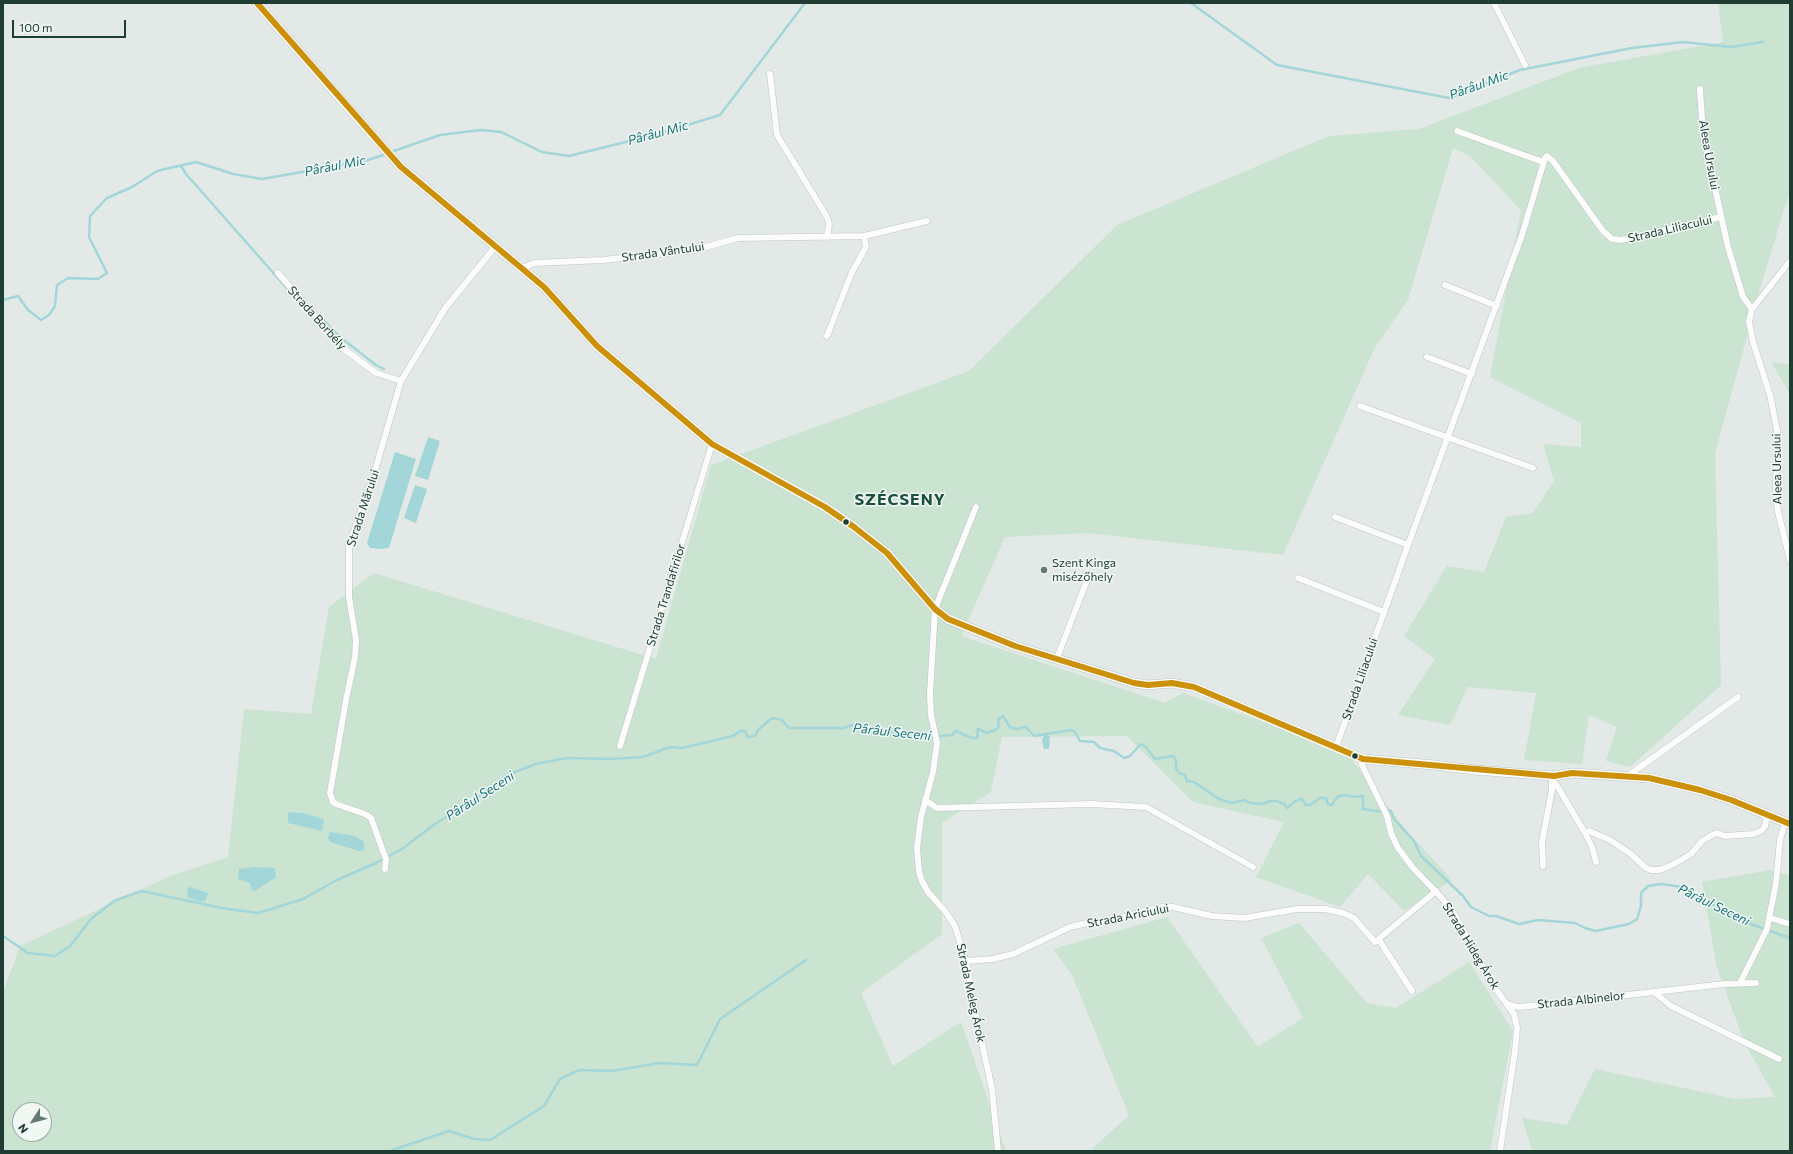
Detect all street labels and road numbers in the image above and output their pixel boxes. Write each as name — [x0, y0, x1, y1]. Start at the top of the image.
street label: Aleea Ursului — [1696, 119, 1722, 191]
street label: Strada Liliacului — [1626, 212, 1714, 246]
street label: Strada Vântului — [621, 239, 705, 265]
street label: Strada Borbély — [285, 283, 349, 353]
street label: Aleea Ursului — [1769, 433, 1785, 505]
street label: Strada Mărului — [344, 468, 382, 548]
street label: Strada Trandafirilor — [644, 542, 688, 648]
street label: Strada Liliacului — [1339, 636, 1381, 722]
street label: Strada Hideg Árok — [1439, 900, 1503, 992]
street label: Strada Ariciului — [1086, 901, 1170, 931]
street label: Strada Meleg Árok — [953, 942, 989, 1044]
street label: Strada Albinelor — [1536, 988, 1626, 1012]

